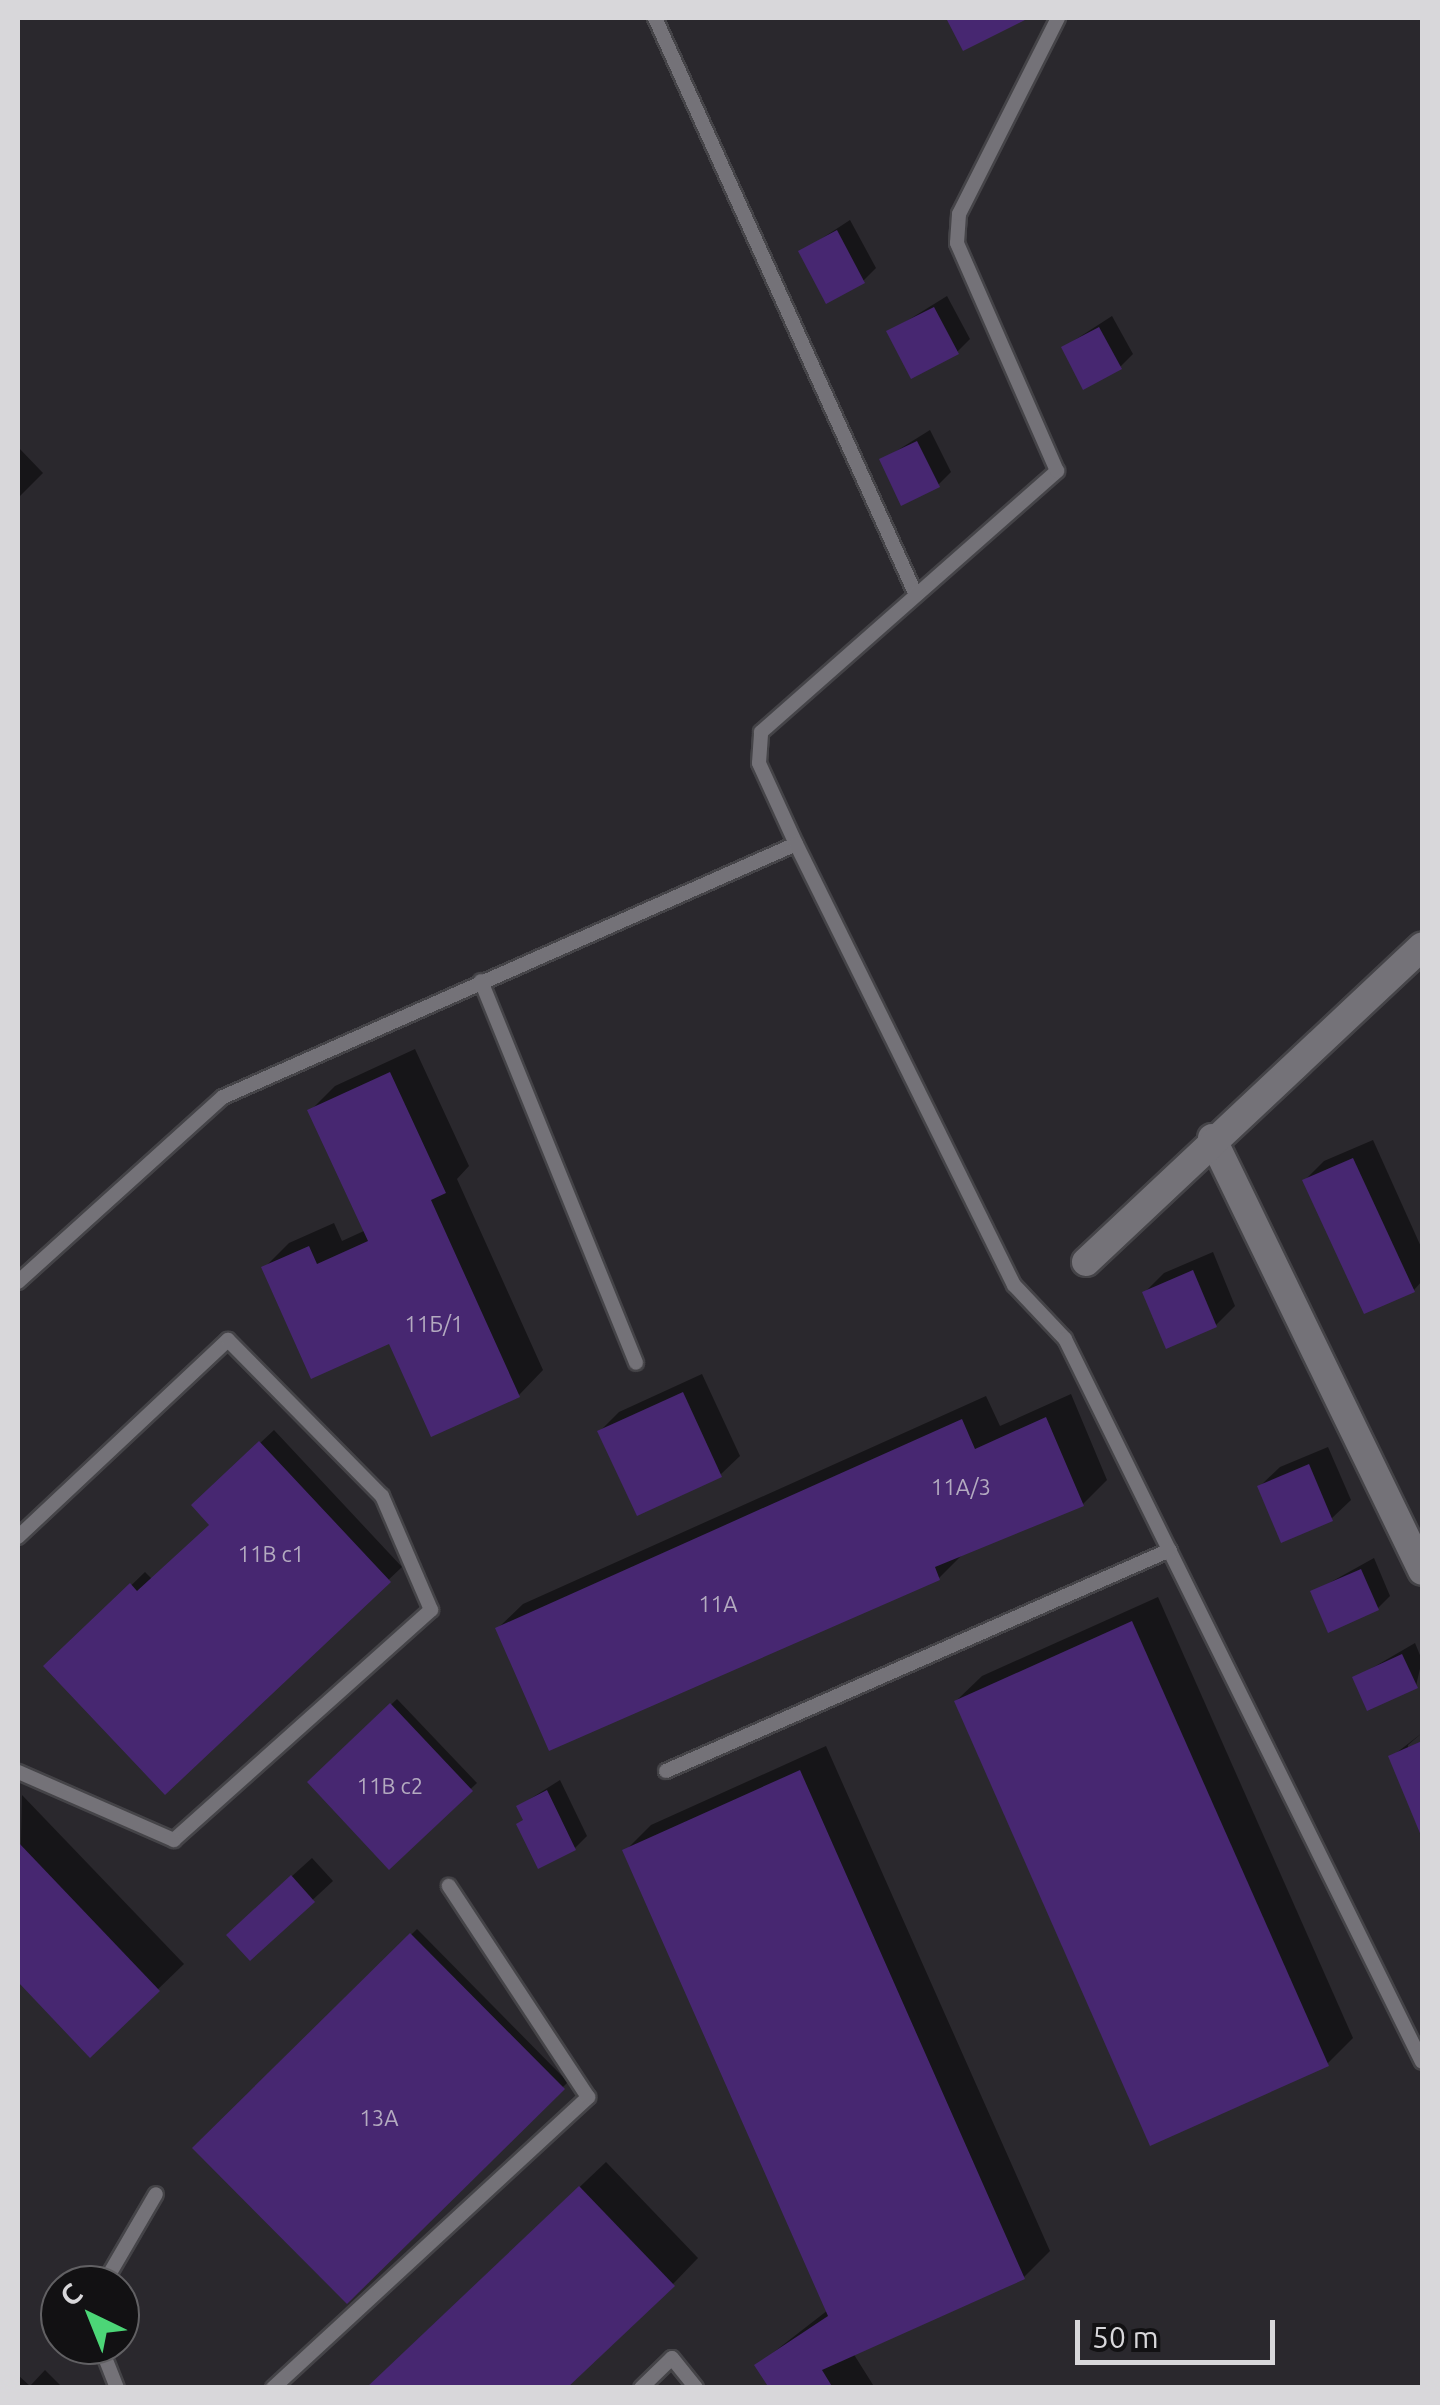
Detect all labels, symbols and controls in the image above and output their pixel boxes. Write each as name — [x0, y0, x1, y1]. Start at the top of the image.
house number: 11Б/1 — [405, 1311, 463, 1337]
house number: 11А/3 — [931, 1474, 991, 1500]
house number: 11В с1 — [238, 1541, 304, 1567]
house number: 11А — [698, 1591, 738, 1617]
house number: 11В с2 — [357, 1773, 423, 1799]
house number: 13А — [359, 2105, 399, 2131]
north arrow — [40, 2265, 140, 2365]
text: С — [53, 2277, 88, 2312]
scale bar — [1080, 2300, 1280, 2362]
text: 50 m — [1092, 2320, 1159, 2354]

